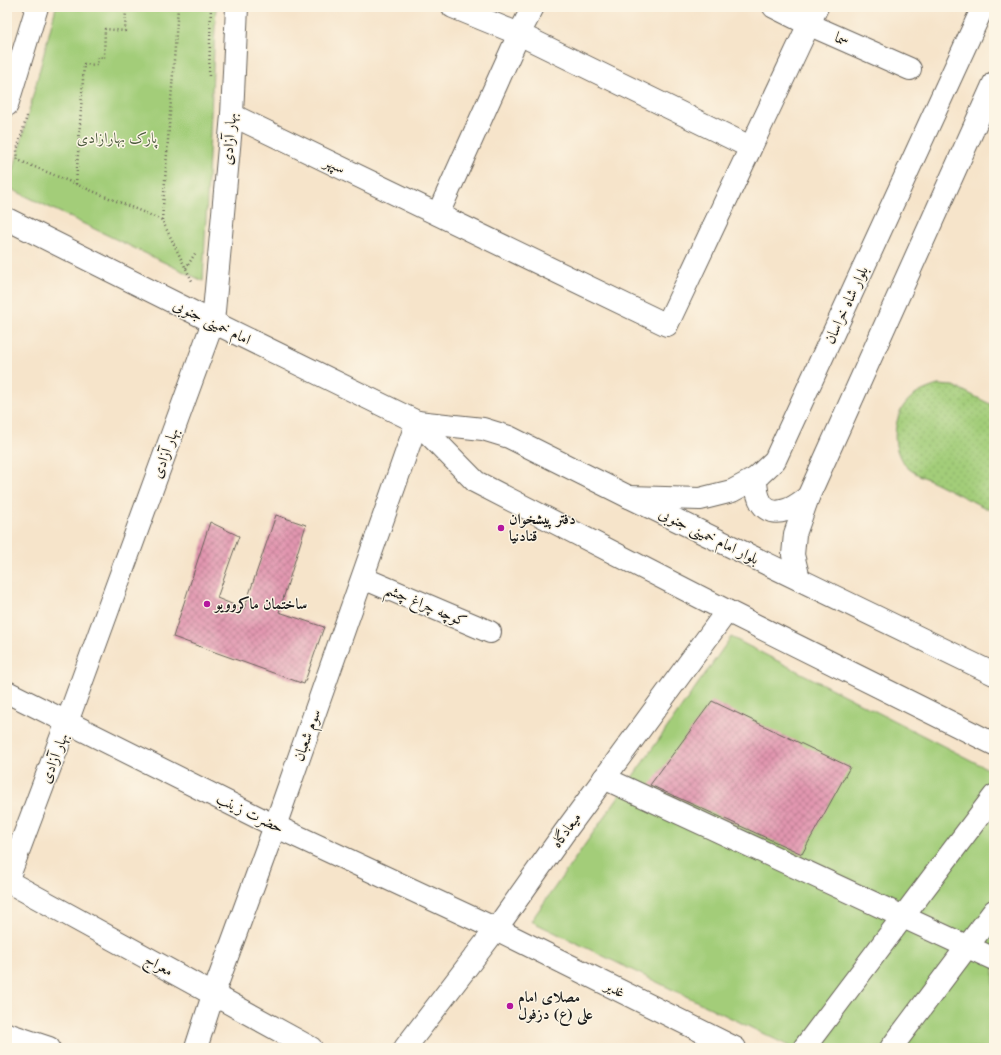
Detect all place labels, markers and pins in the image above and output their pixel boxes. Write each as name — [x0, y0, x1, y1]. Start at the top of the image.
place label: دفتر پیشخوان قنادنیا — [509, 512, 576, 545]
marker: دفتر پیشخوان قنادنیا — [496, 523, 506, 533]
place label: ساختمان ماکروویو — [213, 596, 307, 614]
marker: ساختمان ماکروویو — [202, 599, 212, 609]
place label: مصلای امام علی (ع) دزفول — [518, 990, 593, 1026]
marker: مصلای امام علی (ع) دزفول — [505, 1001, 515, 1011]

